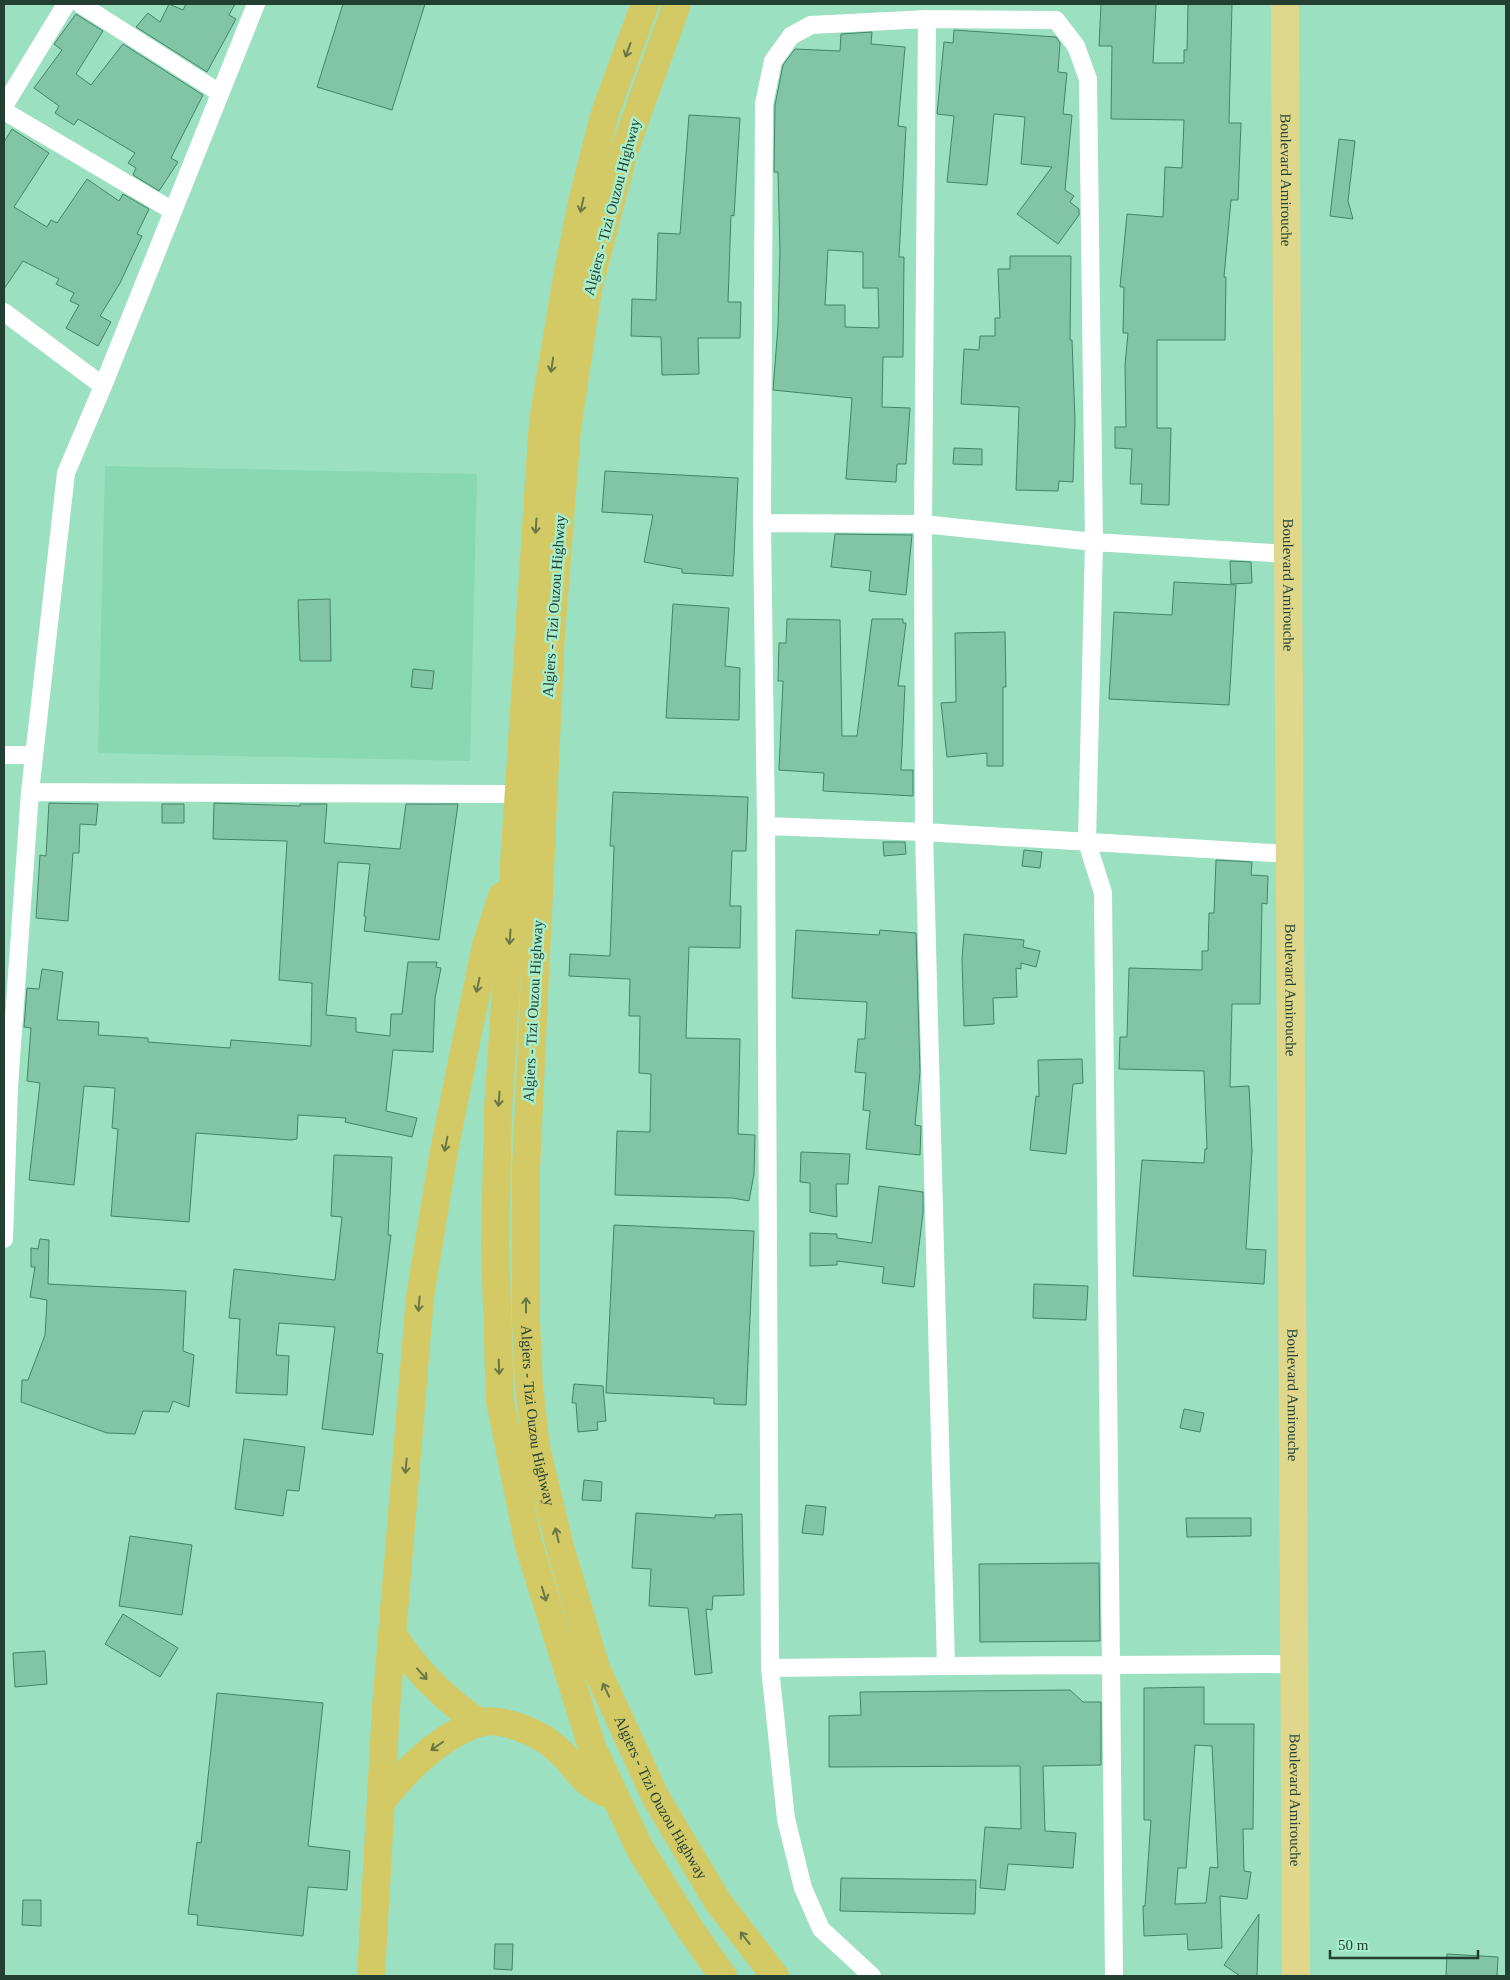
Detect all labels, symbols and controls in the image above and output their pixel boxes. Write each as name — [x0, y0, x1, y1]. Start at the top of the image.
one-way arrow — [623, 41, 632, 57]
street label: Boulevard Amirouche — [1278, 113, 1294, 247]
street label: Algiers - Tizi Ouzou Highway — [581, 116, 643, 297]
one-way arrow — [577, 197, 586, 213]
one-way arrow — [547, 356, 557, 372]
street label: Algiers - Tizi Ouzou Highway — [540, 514, 568, 698]
one-way arrow — [532, 518, 541, 534]
street label: Boulevard Amirouche — [1280, 518, 1297, 652]
street label: Algiers - Tizi Ouzou Highway — [520, 919, 546, 1103]
street label: Boulevard Amirouche — [1282, 923, 1299, 1057]
one-way arrow — [505, 929, 514, 945]
one-way arrow — [473, 976, 482, 992]
one-way arrow — [494, 1091, 503, 1107]
one-way arrow — [440, 1135, 450, 1151]
one-way arrow — [414, 1296, 424, 1312]
one-way arrow — [521, 1298, 531, 1314]
street label: Algiers - Tizi Ouzou Highway — [518, 1325, 558, 1508]
street label: Boulevard Amirouche — [1284, 1328, 1301, 1462]
one-way arrow — [495, 1358, 504, 1374]
one-way arrow — [401, 1458, 411, 1474]
one-way arrow — [552, 1527, 561, 1543]
one-way arrow — [539, 1586, 549, 1602]
one-way arrow — [416, 1668, 428, 1681]
one-way arrow — [601, 1683, 610, 1698]
street label: Algiers - Tizi Ouzou Highway — [611, 1713, 711, 1882]
street label: Boulevard Amirouche — [1287, 1733, 1303, 1867]
one-way arrow — [431, 1741, 445, 1751]
scale bar — [1330, 1928, 1478, 1960]
one-way arrow — [739, 1932, 750, 1945]
text: 50 m — [1338, 1937, 1369, 1953]

